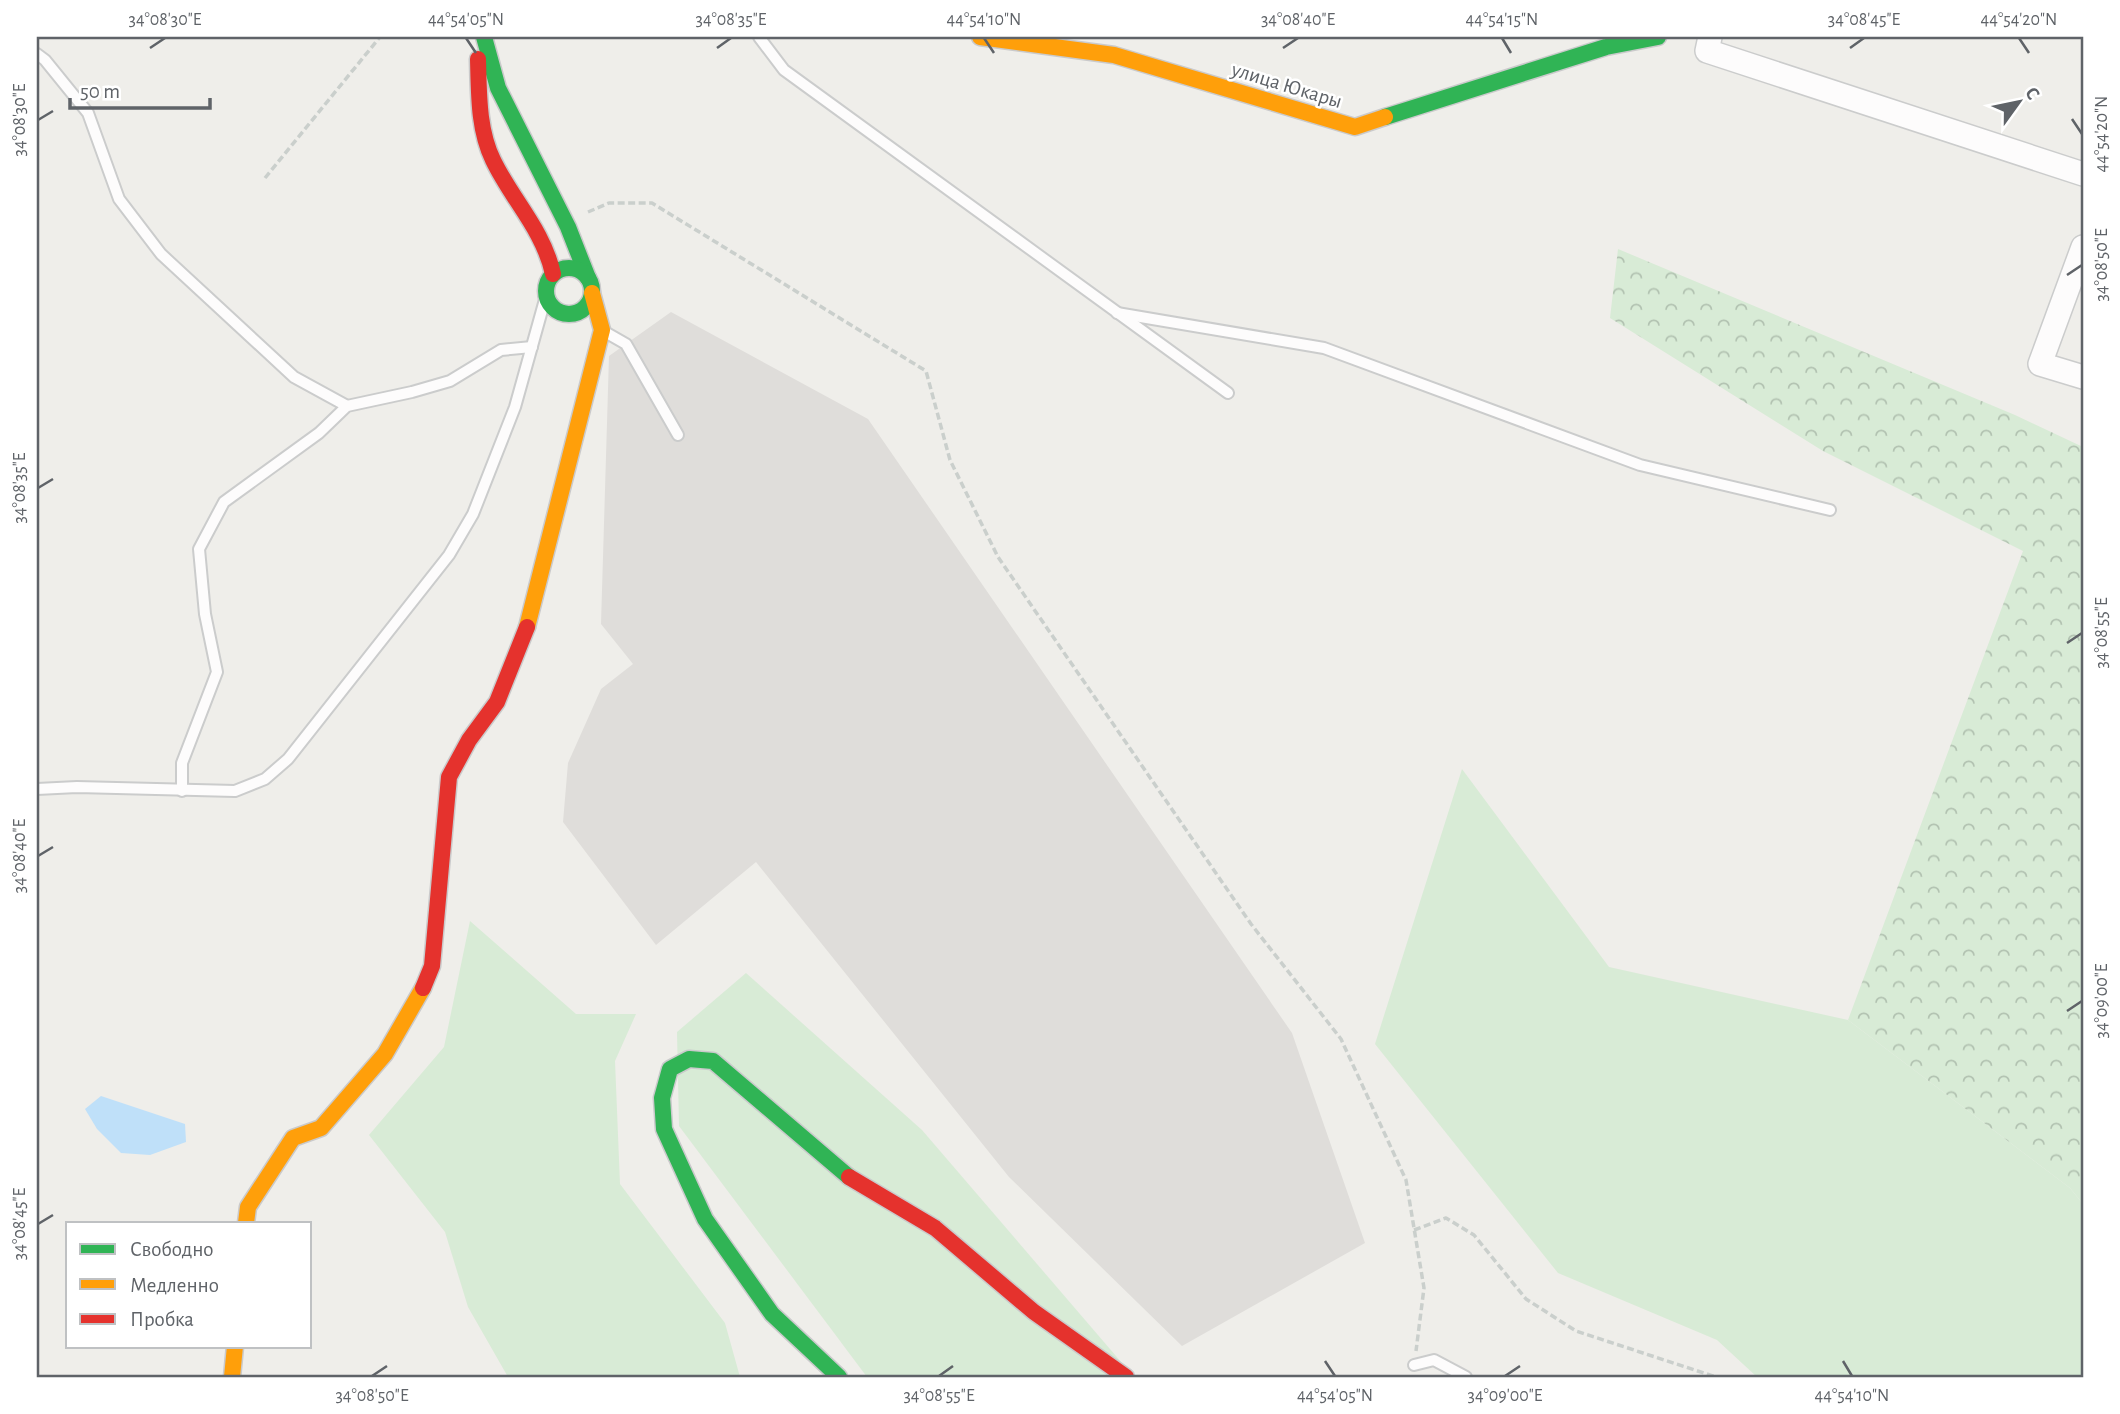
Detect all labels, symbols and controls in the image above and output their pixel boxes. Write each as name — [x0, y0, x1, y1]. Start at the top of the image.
text: 34°08'30"E — [128, 11, 202, 29]
text: 44°54'05"N — [428, 11, 504, 29]
text: 34°08'35"E — [695, 11, 767, 29]
text: 44°54'10"N — [947, 11, 1021, 29]
text: 34°08'40"E — [1261, 11, 1335, 29]
text: 44°54'15"N — [1466, 11, 1538, 29]
text: 34°08'45"E — [1828, 11, 1900, 29]
text: 44°54'20"N — [1981, 11, 2057, 29]
street label: улица Юкары — [1228, 58, 1345, 112]
scale bar — [70, 66, 210, 110]
north arrow — [1983, 66, 2054, 136]
text: 50 m — [80, 81, 120, 102]
text: 34°08'30"E — [11, 83, 29, 157]
text: С — [2021, 84, 2043, 103]
text: 44°54'20"N — [2093, 96, 2111, 172]
text: 34°08'50"E — [2093, 228, 2111, 302]
text: 34°08'35"E — [11, 452, 29, 524]
text: 34°08'55"E — [2093, 597, 2111, 669]
text: 34°08'40"E — [11, 819, 29, 893]
text: 34°09'00"E — [2093, 963, 2111, 1039]
text: 34°08'45"E — [11, 1188, 29, 1260]
legend — [66, 1222, 312, 1348]
text: Свободно — [130, 1239, 214, 1260]
text: Медленно — [130, 1275, 219, 1296]
text: Пробка — [130, 1309, 194, 1330]
text: 34°08'50"E — [335, 1387, 409, 1405]
text: 34°08'55"E — [903, 1387, 975, 1405]
text: 44°54'05"N — [1297, 1387, 1373, 1405]
text: 34°09'00"E — [1467, 1387, 1543, 1405]
text: 44°54'10"N — [1815, 1387, 1889, 1405]

